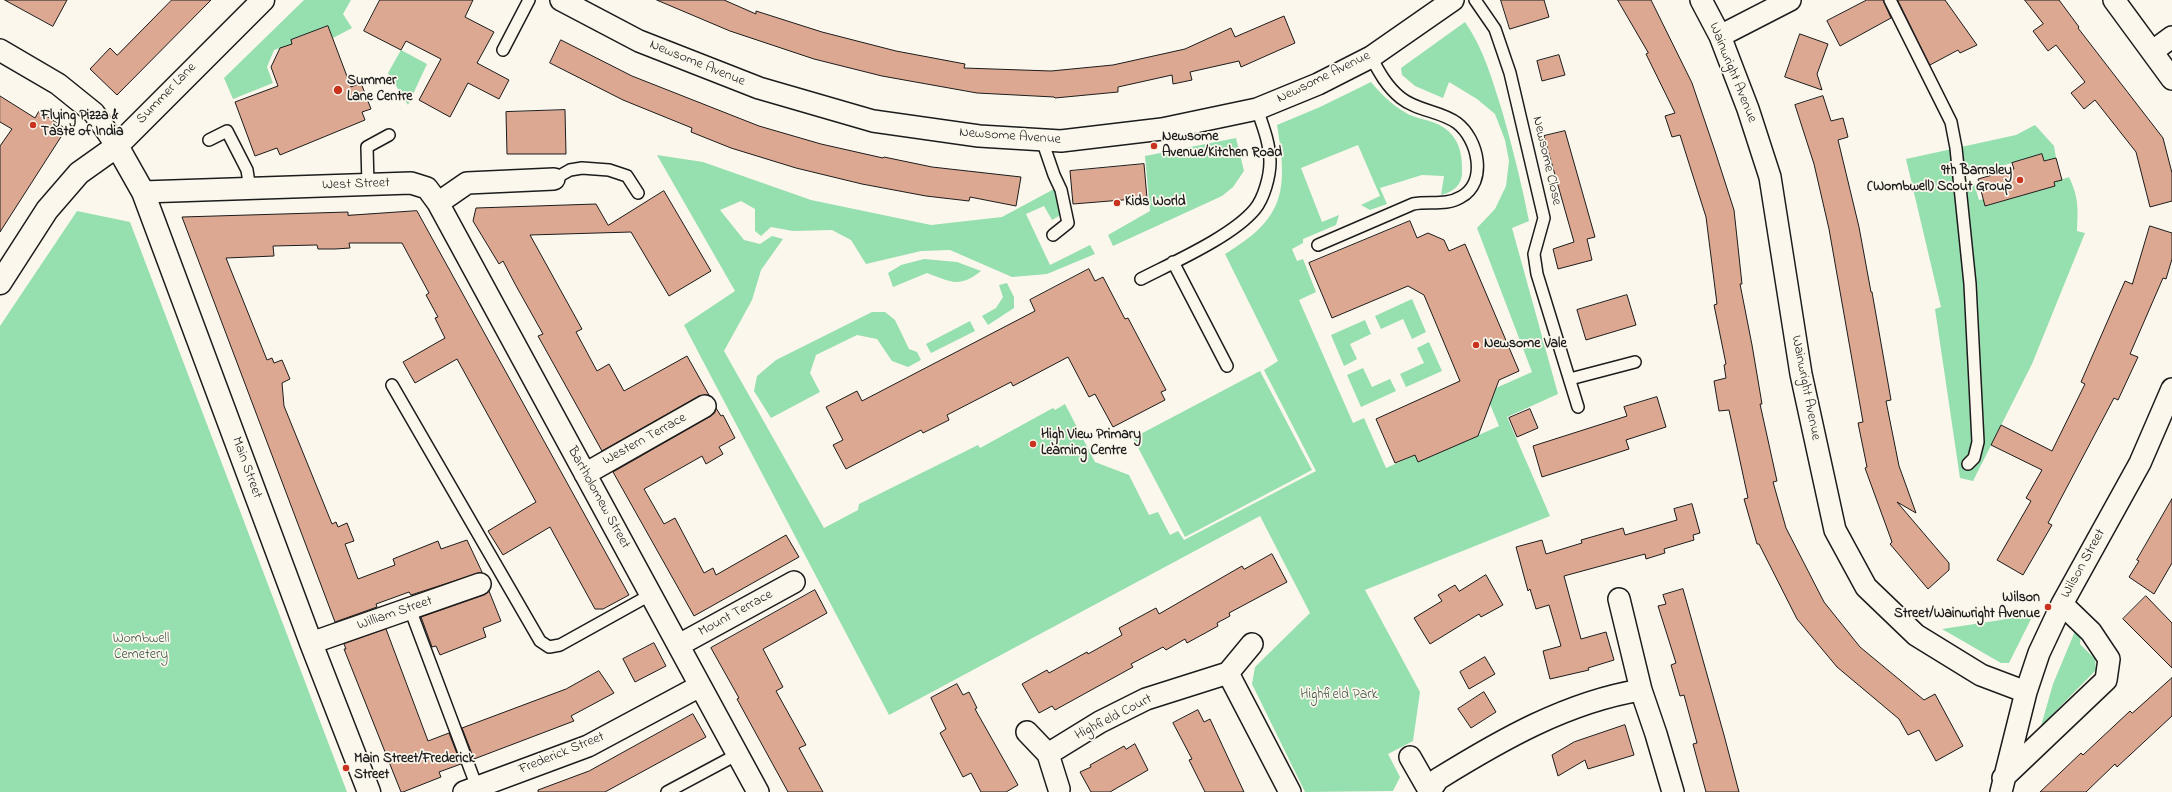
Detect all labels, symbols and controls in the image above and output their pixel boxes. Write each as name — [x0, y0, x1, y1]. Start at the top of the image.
street label: Wainwright Avenue — [1704, 21, 1760, 125]
street label: Newsome Avenue — [647, 37, 747, 91]
street label: Newsome Avenue — [1275, 48, 1373, 108]
street label: Summer Lane — [134, 60, 200, 128]
place label: Summer Lane Centre — [347, 74, 413, 106]
marker: Summer Lane Centre — [332, 84, 344, 96]
place label: Flying Pizza & Taste of India — [41, 109, 124, 142]
street label: Newsome Close — [1528, 115, 1564, 207]
marker: Flying Pizza & Taste of India — [28, 120, 38, 130]
street label: Newsome Avenue — [959, 125, 1061, 149]
place label: Newsome Avenue/Kitchen Road — [1162, 130, 1282, 162]
marker: Newsome Avenue/Kitchen Road — [1149, 141, 1159, 151]
place label: 9th Barnsley (Wombwell) Scout Group — [1867, 164, 2012, 196]
street label: West Street — [322, 175, 390, 195]
marker: 9th Barnsley (Wombwell) Scout Group — [2015, 175, 2025, 185]
place label: Kids World — [1125, 195, 1185, 211]
marker: Kids World — [1112, 198, 1122, 208]
street label: Wainwright Avenue — [1787, 334, 1823, 442]
place label: Newsome Vale — [1484, 337, 1567, 353]
marker: Newsome Vale — [1471, 340, 1481, 350]
street label: Western Terrace — [600, 410, 690, 470]
place label: High View Primary Learning Centre — [1041, 428, 1141, 460]
street label: Main Street — [227, 435, 265, 501]
marker: High View Primary Learning Centre — [1028, 439, 1038, 449]
street label: Bartholomew Street — [563, 444, 633, 552]
street label: Wilson Street — [2058, 526, 2110, 602]
street label: Mount Terrace — [696, 587, 776, 641]
place label: Wilson Street/Wainwright Avenue — [1894, 591, 2040, 624]
street label: William Street — [355, 593, 435, 635]
marker: Wilson Street/Wainwright Avenue — [2043, 602, 2053, 612]
park label: Wombwell Cemetery — [113, 632, 169, 664]
park label: Highfield Park — [1300, 688, 1378, 704]
street label: Highfield Court — [1073, 691, 1155, 745]
street label: Frederick Street — [517, 729, 607, 779]
place label: Main Street/Frederick Street — [354, 752, 475, 784]
marker: Main Street/Frederick Street — [341, 763, 351, 773]

